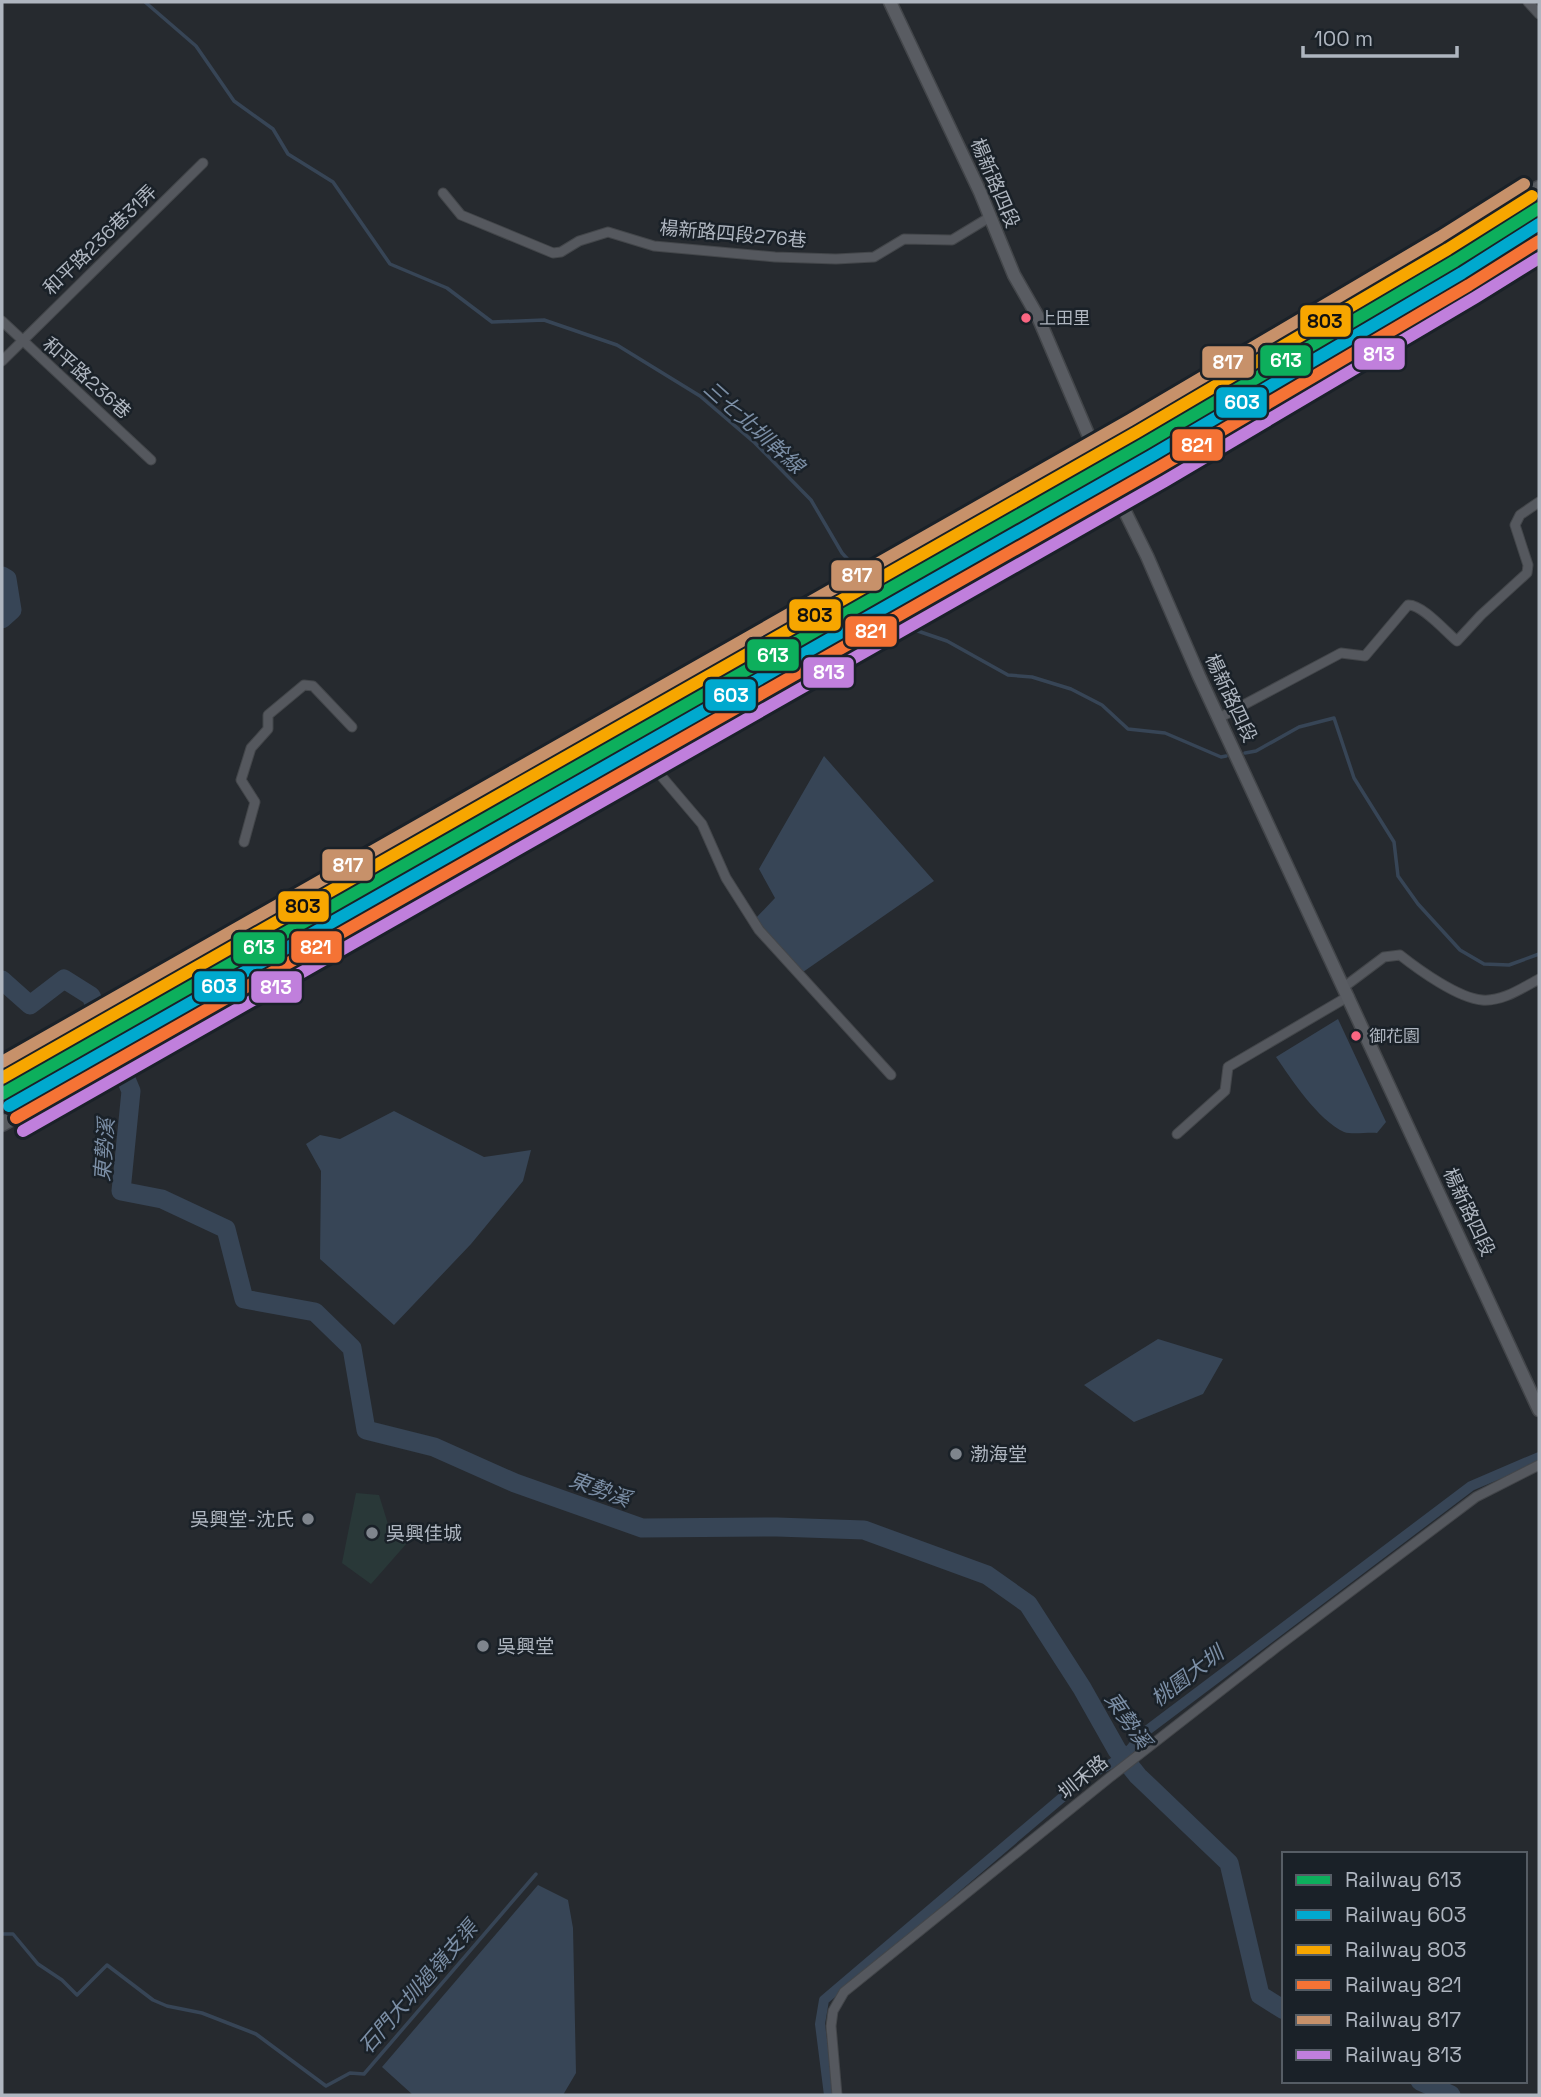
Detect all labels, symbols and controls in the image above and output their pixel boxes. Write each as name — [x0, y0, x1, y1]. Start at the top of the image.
scale bar — [1303, 14, 1457, 58]
text: 100 m — [1314, 25, 1373, 52]
street label: 楊新路四段 — [965, 134, 1025, 232]
street label: 和平路236巷31弄 — [38, 179, 162, 301]
street label: 楊新路四段276巷 — [658, 215, 808, 253]
line badge: 803 — [1299, 304, 1352, 338]
place label: 上田里 — [1039, 307, 1090, 329]
text: 803 — [1307, 309, 1343, 334]
marker: 上田里 — [1019, 311, 1033, 325]
street label: 和平路236巷 — [38, 332, 136, 424]
line badge: 813 — [1353, 337, 1406, 371]
text: 813 — [1363, 342, 1395, 367]
line badge: 613 — [1259, 344, 1312, 377]
line badge: 817 — [1201, 345, 1255, 379]
text: 613 — [1270, 348, 1302, 373]
text: 817 — [1213, 350, 1244, 375]
water label: 三七北圳幹線 — [698, 375, 811, 481]
line badge: 603 — [1215, 386, 1268, 419]
text: 603 — [1224, 390, 1260, 415]
line badge: 821 — [1171, 428, 1224, 462]
text: 821 — [1181, 433, 1213, 458]
line badge: 817 — [830, 559, 883, 592]
text: 817 — [842, 563, 873, 588]
line badge: 803 — [788, 598, 842, 632]
text: 803 — [797, 603, 833, 628]
line badge: 821 — [844, 615, 898, 648]
text: 821 — [855, 619, 887, 644]
line badge: 613 — [746, 638, 800, 672]
text: 613 — [757, 643, 789, 668]
street label: 楊新路四段 — [1200, 650, 1262, 746]
line badge: 813 — [802, 656, 855, 689]
text: 813 — [813, 660, 845, 685]
line badge: 603 — [704, 678, 757, 712]
text: 603 — [713, 683, 749, 708]
line badge: 817 — [321, 848, 374, 882]
text: 817 — [333, 853, 364, 878]
line badge: 803 — [277, 890, 330, 923]
text: 803 — [285, 894, 321, 919]
line badge: 821 — [290, 930, 343, 964]
line badge: 613 — [232, 931, 286, 965]
text: 613 — [243, 935, 275, 960]
text: 821 — [300, 935, 332, 960]
line badge: 603 — [193, 970, 246, 1003]
line badge: 813 — [250, 970, 303, 1004]
text: 603 — [201, 974, 237, 999]
text: 813 — [260, 975, 292, 1000]
place label: 御花園 — [1369, 1025, 1420, 1047]
marker: 御花園 — [1349, 1029, 1363, 1043]
water label: 東勢溪 — [88, 1115, 120, 1182]
street label: 楊新路四段 — [1438, 1164, 1500, 1260]
place label: 渤海堂 — [970, 1442, 1027, 1467]
marker: 渤海堂 — [948, 1446, 964, 1462]
water label: 東勢溪 — [566, 1466, 637, 1513]
place label: 吳興堂-沈氏 — [190, 1507, 294, 1532]
marker: 吳興堂-沈氏 — [300, 1511, 316, 1527]
place label: 吳興佳城 — [386, 1521, 462, 1546]
marker: 吳興佳城 — [364, 1525, 380, 1541]
place label: 吳興堂 — [497, 1634, 554, 1659]
marker: 吳興堂 — [475, 1638, 491, 1654]
water label: 桃園大圳 — [1145, 1638, 1231, 1712]
water label: 東勢溪 — [1099, 1686, 1159, 1756]
street label: 圳禾路 — [1053, 1749, 1113, 1805]
legend — [1282, 1852, 1527, 2083]
text: Railway 613 — [1345, 1866, 1462, 1893]
text: Railway 603 — [1345, 1901, 1466, 1928]
water label: 石門大圳過嶺支渠 — [353, 1912, 485, 2059]
text: Railway 803 — [1345, 1936, 1467, 1963]
text: Railway 821 — [1345, 1971, 1462, 1998]
text: Railway 817 — [1345, 2006, 1461, 2033]
text: Railway 813 — [1345, 2041, 1462, 2068]

